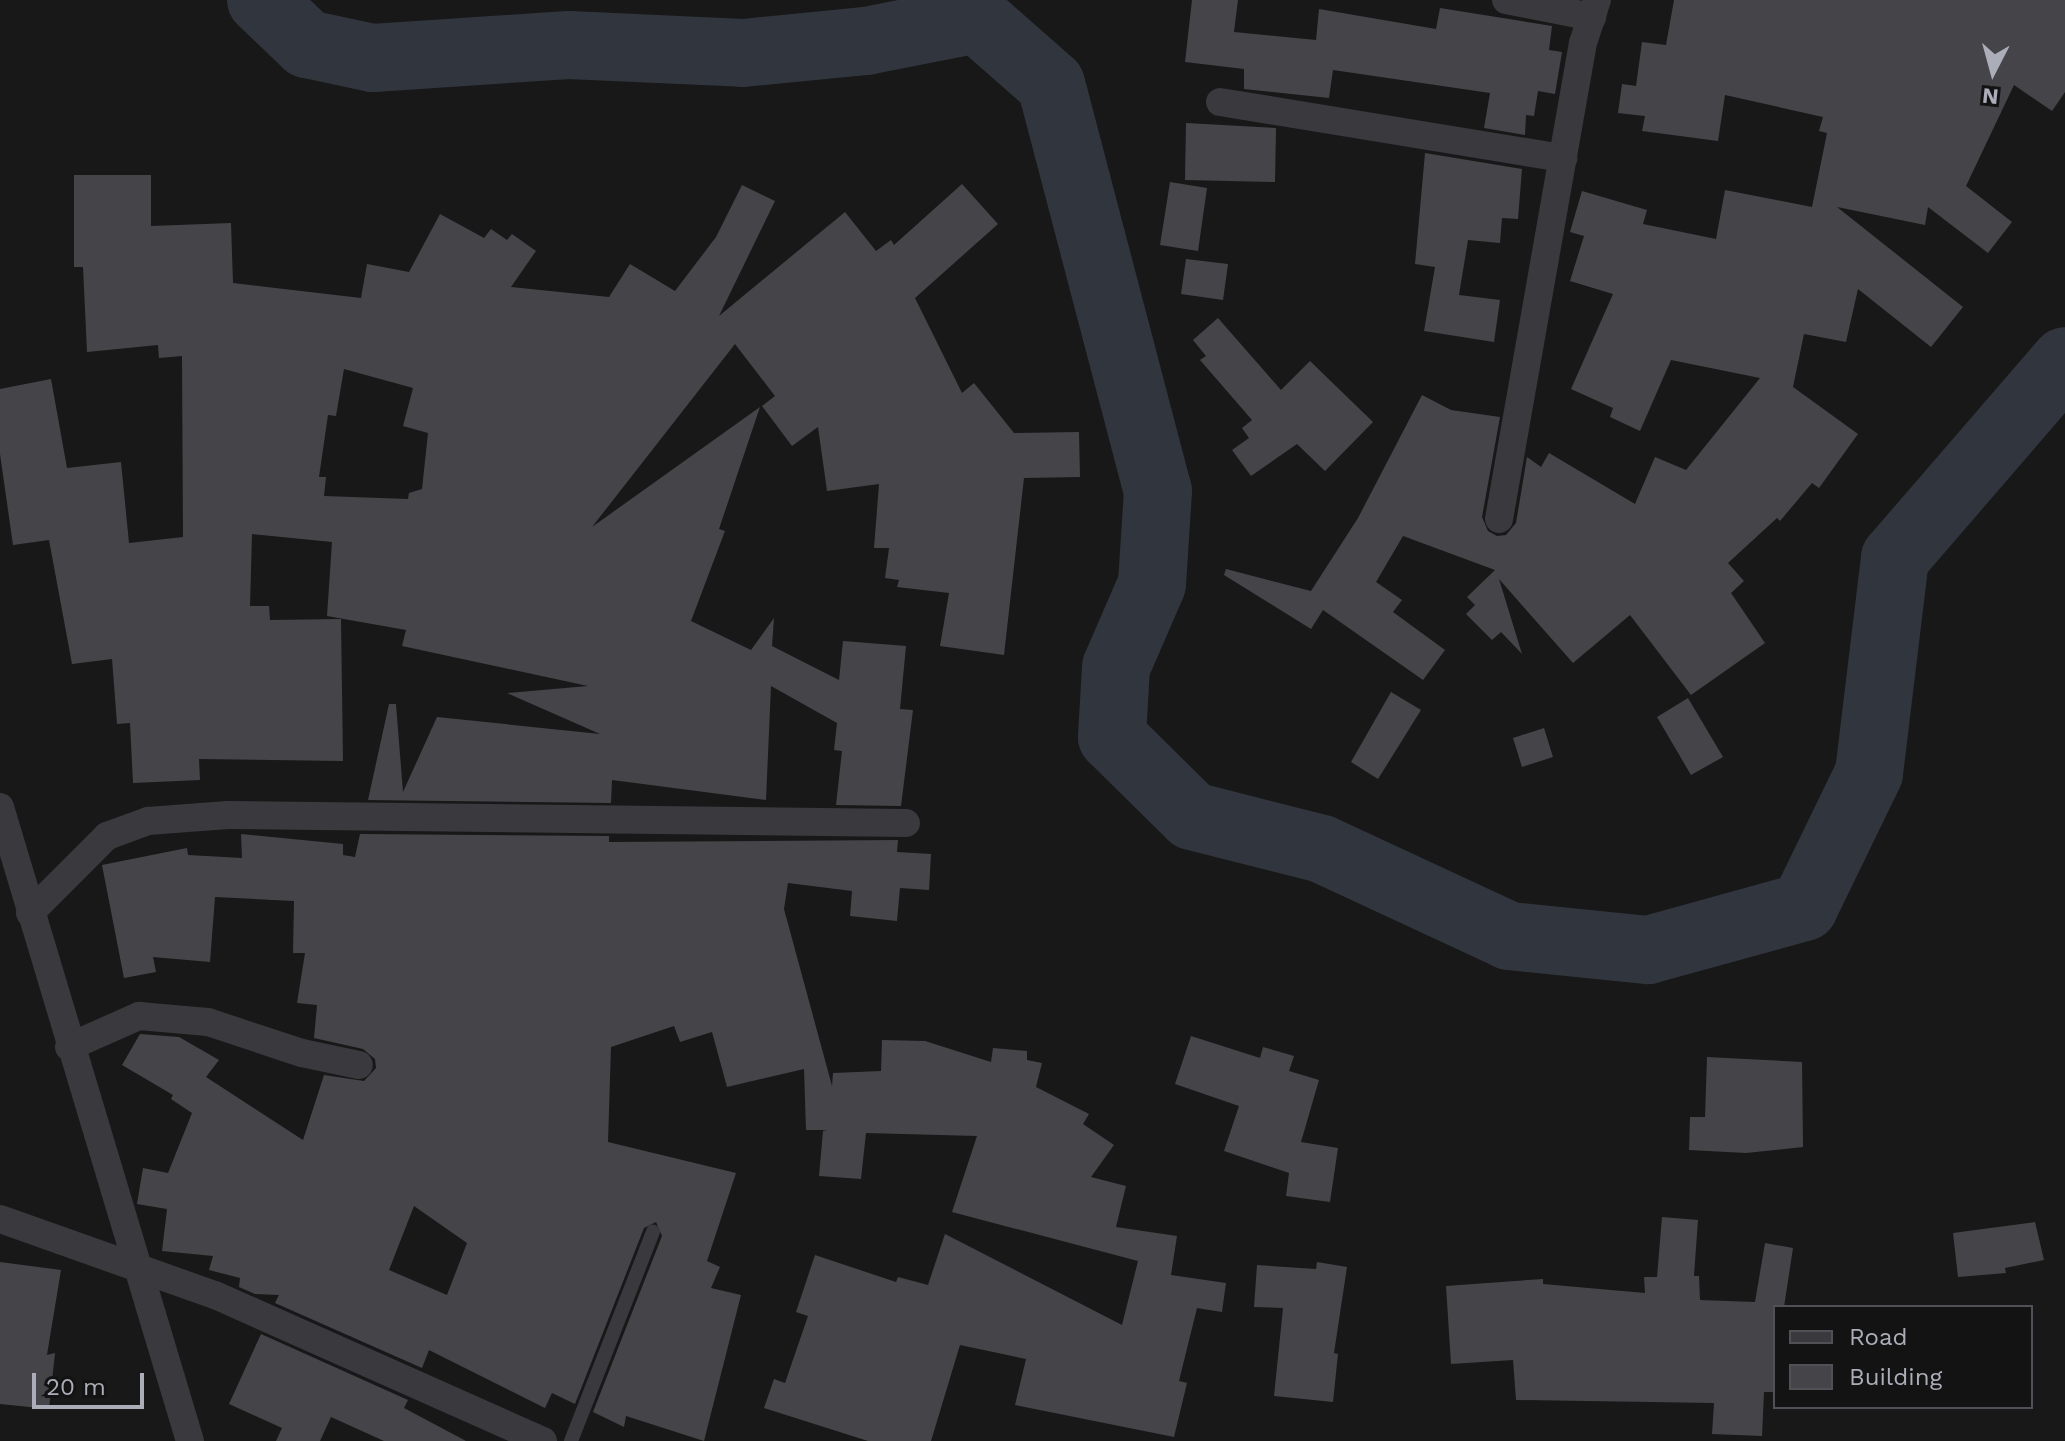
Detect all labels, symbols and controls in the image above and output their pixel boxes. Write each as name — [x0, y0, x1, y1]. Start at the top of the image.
north arrow — [1953, 32, 2033, 112]
text: N — [1981, 83, 2000, 110]
legend — [1773, 1305, 2033, 1409]
text: Road — [1849, 1323, 1908, 1351]
scale bar — [36, 1357, 148, 1407]
text: Building — [1849, 1363, 1942, 1391]
text: 20 m — [46, 1373, 106, 1401]

